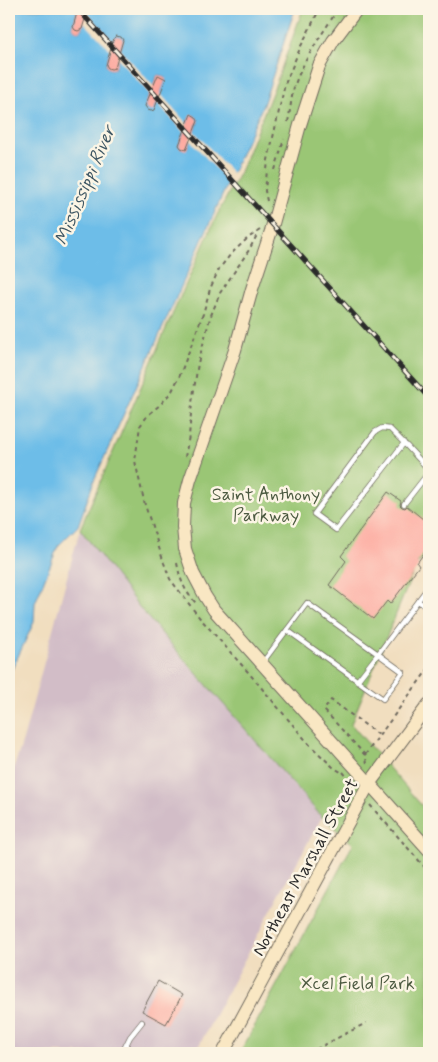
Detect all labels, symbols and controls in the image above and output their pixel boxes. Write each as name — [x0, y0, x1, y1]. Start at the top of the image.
water label: Mississippi River — [49, 120, 123, 249]
park label: Saint Anthony Parkway — [212, 483, 320, 528]
street label: Northeast Marshall Street — [247, 774, 365, 961]
park label: Xcel Field Park — [301, 972, 415, 996]

